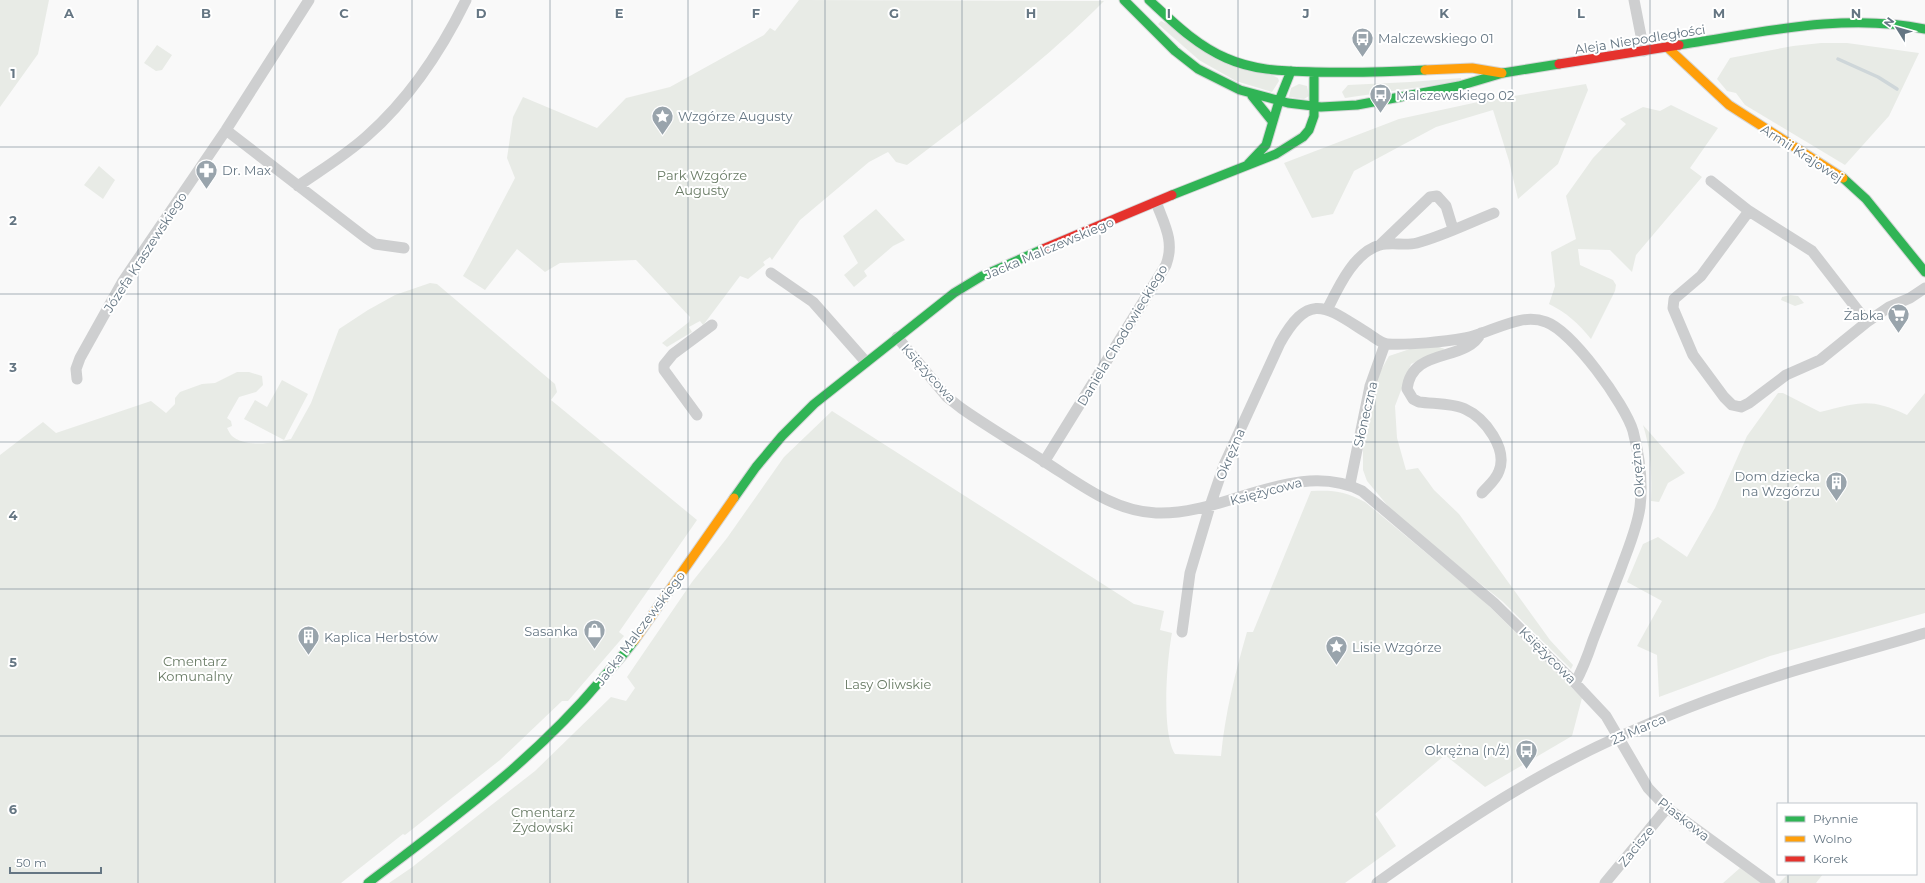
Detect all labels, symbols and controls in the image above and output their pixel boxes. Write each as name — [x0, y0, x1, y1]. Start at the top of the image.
text: A — [63, 5, 75, 21]
text: B — [201, 5, 211, 21]
text: C — [339, 5, 349, 21]
text: D — [476, 5, 487, 21]
text: E — [615, 5, 624, 21]
text: F — [752, 5, 760, 21]
text: G — [889, 5, 899, 21]
text: H — [1026, 5, 1036, 21]
text: I — [1167, 5, 1171, 21]
text: J — [1301, 5, 1310, 21]
text: K — [1439, 5, 1449, 21]
text: L — [1577, 5, 1585, 21]
text: M — [1713, 5, 1725, 21]
text: N — [1851, 5, 1861, 21]
north arrow — [1877, 8, 1917, 48]
text: N — [1881, 14, 1897, 30]
street label: Aleja Niepodległości — [1574, 21, 1706, 57]
bus stop icon: Malczewskiego 01 — [1349, 25, 1375, 58]
place label: Malczewskiego 01 — [1378, 30, 1494, 46]
text: 1 — [10, 65, 16, 81]
bus stop icon: Malczewskiego 02 — [1367, 82, 1393, 115]
place label: Malczewskiego 02 — [1396, 87, 1514, 103]
place icon: Wzgórze Augusty — [649, 103, 675, 136]
place label: Wzgórze Augusty — [678, 108, 793, 124]
street label: Armii Krajowej — [1758, 121, 1846, 185]
pharmacy icon: Dr. Max — [194, 157, 220, 190]
place label: Dr. Max — [222, 162, 271, 178]
park label: Park Wzgórze Augusty — [657, 167, 747, 198]
street label: Józefa Kraszewskiego — [100, 189, 190, 316]
text: 2 — [9, 212, 17, 228]
street label: Jacka Malczewskiego — [981, 213, 1116, 283]
street label: Daniela Chodowieckiego — [1073, 261, 1171, 409]
supermarket icon: Żabka — [1886, 302, 1912, 335]
place label: Żabka — [1844, 307, 1884, 323]
street label: Księżycowa — [898, 340, 960, 406]
text: 3 — [8, 359, 17, 375]
street label: Słoneczna — [1350, 380, 1380, 448]
street label: Okrężna — [1212, 426, 1248, 482]
street label: Okrężna — [1627, 442, 1647, 498]
place label: Dom dziecka na Wzgórzu — [1735, 468, 1820, 499]
building icon: Dom dziecka na Wzgórzu — [1823, 470, 1849, 503]
street label: Księżycowa — [1228, 474, 1304, 508]
text: 4 — [9, 507, 18, 523]
street label: Jacka Malczewskiego — [591, 568, 688, 689]
shop icon: Sasanka — [581, 618, 607, 651]
place label: Sasanka — [524, 623, 578, 639]
street label: Księżycowa — [1516, 623, 1580, 687]
building icon: Kaplica Herbstów — [296, 624, 322, 657]
place label: Kaplica Herbstów — [324, 629, 439, 645]
place icon: Lisie Wzgórze — [1324, 634, 1350, 667]
place label: Lisie Wzgórze — [1352, 639, 1442, 655]
park label: Cmentarz Komunalny — [157, 653, 234, 684]
text: 5 — [9, 654, 17, 670]
park label: Lasy Oliwskie — [845, 676, 932, 692]
street label: 23 Marca — [1608, 710, 1668, 748]
bus stop icon: Okrężna (n/ż) — [1513, 737, 1539, 770]
place label: Okrężna (n/ż) — [1425, 742, 1510, 758]
street label: Piaskowa — [1655, 794, 1713, 844]
text: 6 — [9, 801, 18, 817]
legend — [1777, 803, 1917, 875]
park label: Cmentarz Żydowski — [511, 804, 575, 835]
text: Płynnie — [1813, 811, 1858, 826]
street label: Zacisze — [1615, 822, 1657, 870]
text: Wolno — [1813, 831, 1852, 846]
scale bar — [10, 849, 101, 875]
text: Korek — [1813, 851, 1849, 866]
text: 50 m — [16, 855, 47, 870]

